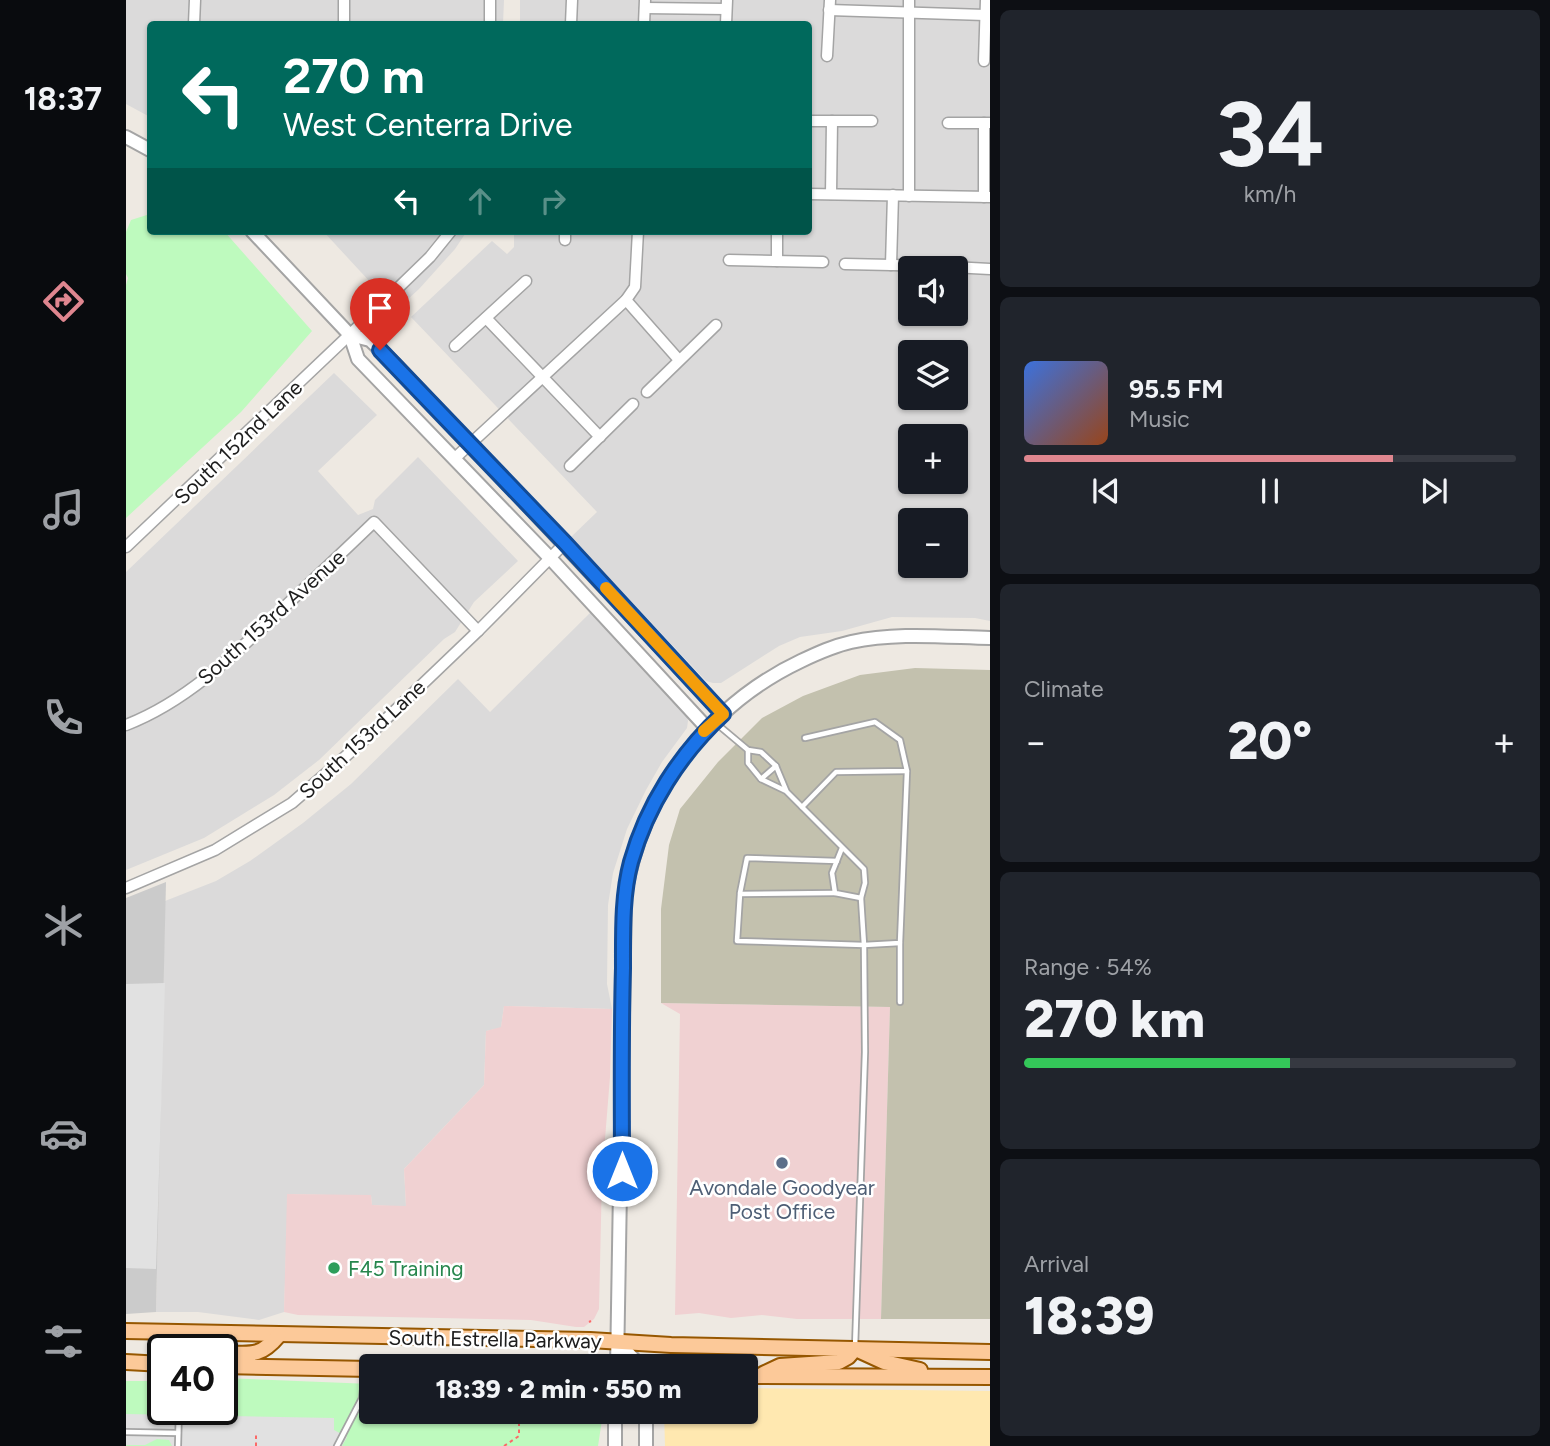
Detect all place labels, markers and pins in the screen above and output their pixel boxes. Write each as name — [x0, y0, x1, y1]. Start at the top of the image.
pin — [350, 278, 410, 350]
marker: Avondale Goodyear Post Office — [774, 1155, 790, 1171]
place label: Avondale Goodyear Post Office — [689, 1175, 875, 1224]
place label: F45 Training — [348, 1256, 464, 1281]
marker: F45 Training — [326, 1260, 342, 1276]

